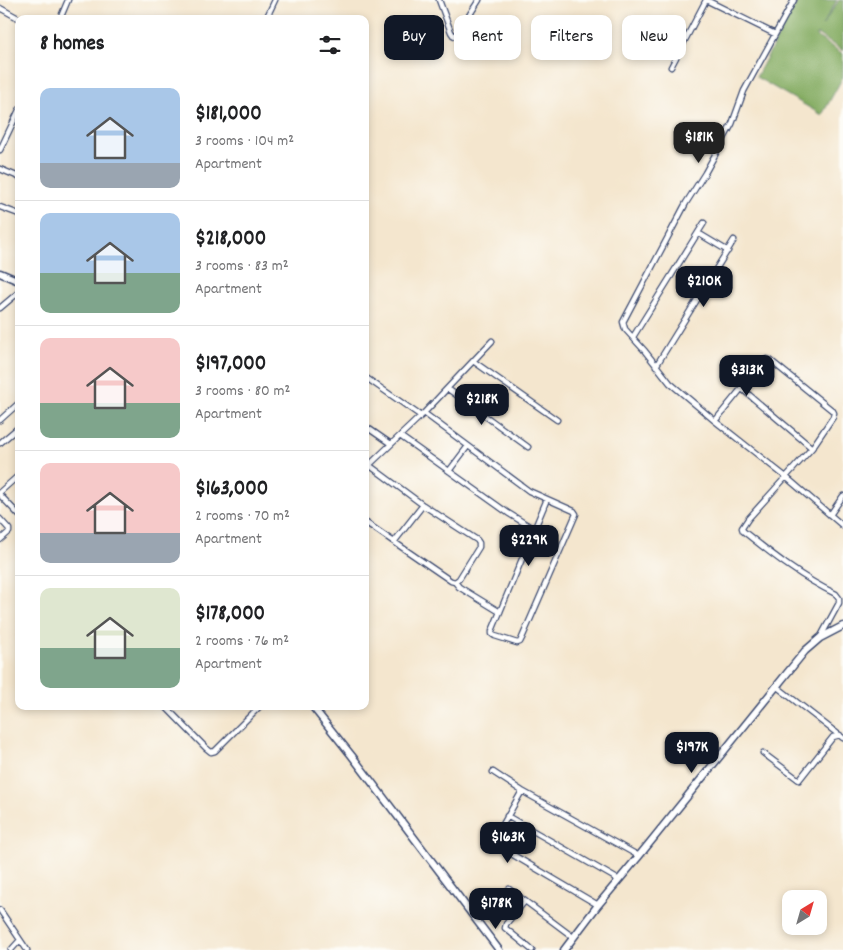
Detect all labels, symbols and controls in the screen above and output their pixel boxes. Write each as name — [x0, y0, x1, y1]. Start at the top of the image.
chip: Buy — [384, 15, 444, 60]
chip: Rent — [454, 15, 521, 60]
chip: Filters — [531, 15, 612, 60]
chip: New — [622, 15, 686, 60]
text: 8 homes — [40, 30, 105, 60]
icon: filters — [316, 31, 344, 59]
text: $181,000 — [195, 100, 262, 130]
icon: home — [80, 108, 140, 168]
pin: $181K — [664, 121, 734, 164]
text: $181K — [685, 126, 713, 149]
text: 3 rooms · 104 m² — [195, 130, 294, 153]
text: Apartment — [195, 153, 262, 176]
text: $218,000 — [195, 225, 266, 255]
icon: home — [80, 233, 140, 293]
text: 3 rooms · 83 m² — [195, 255, 289, 278]
pin: $210K — [669, 266, 739, 308]
text: $210K — [687, 270, 721, 293]
text: Apartment — [195, 278, 262, 301]
text: $197,000 — [195, 350, 266, 380]
pin: $313K — [712, 354, 782, 397]
icon: home — [80, 358, 140, 418]
text: $313K — [730, 359, 764, 382]
text: 3 rooms · 80 m² — [195, 380, 290, 403]
pin: $218K — [447, 384, 517, 426]
text: $218K — [466, 388, 498, 411]
text: Apartment — [195, 403, 262, 426]
text: $163,000 — [195, 475, 268, 505]
icon: home — [80, 483, 140, 543]
text: 2 rooms · 70 m² — [195, 505, 290, 528]
pin: $229K — [494, 524, 564, 567]
text: Apartment — [195, 528, 262, 551]
text: $229K — [511, 529, 547, 552]
text: $178,000 — [195, 600, 265, 630]
icon: home — [80, 608, 140, 668]
text: 2 rooms · 76 m² — [195, 630, 289, 653]
text: Apartment — [195, 653, 262, 676]
pin: $197K — [657, 732, 727, 774]
text: $197K — [676, 736, 708, 759]
pin: $163K — [473, 822, 543, 864]
text: $163K — [491, 826, 525, 849]
pin: $178K — [461, 888, 531, 930]
north arrow — [782, 890, 828, 935]
map controls — [782, 890, 827, 935]
text: $178K — [480, 892, 512, 915]

